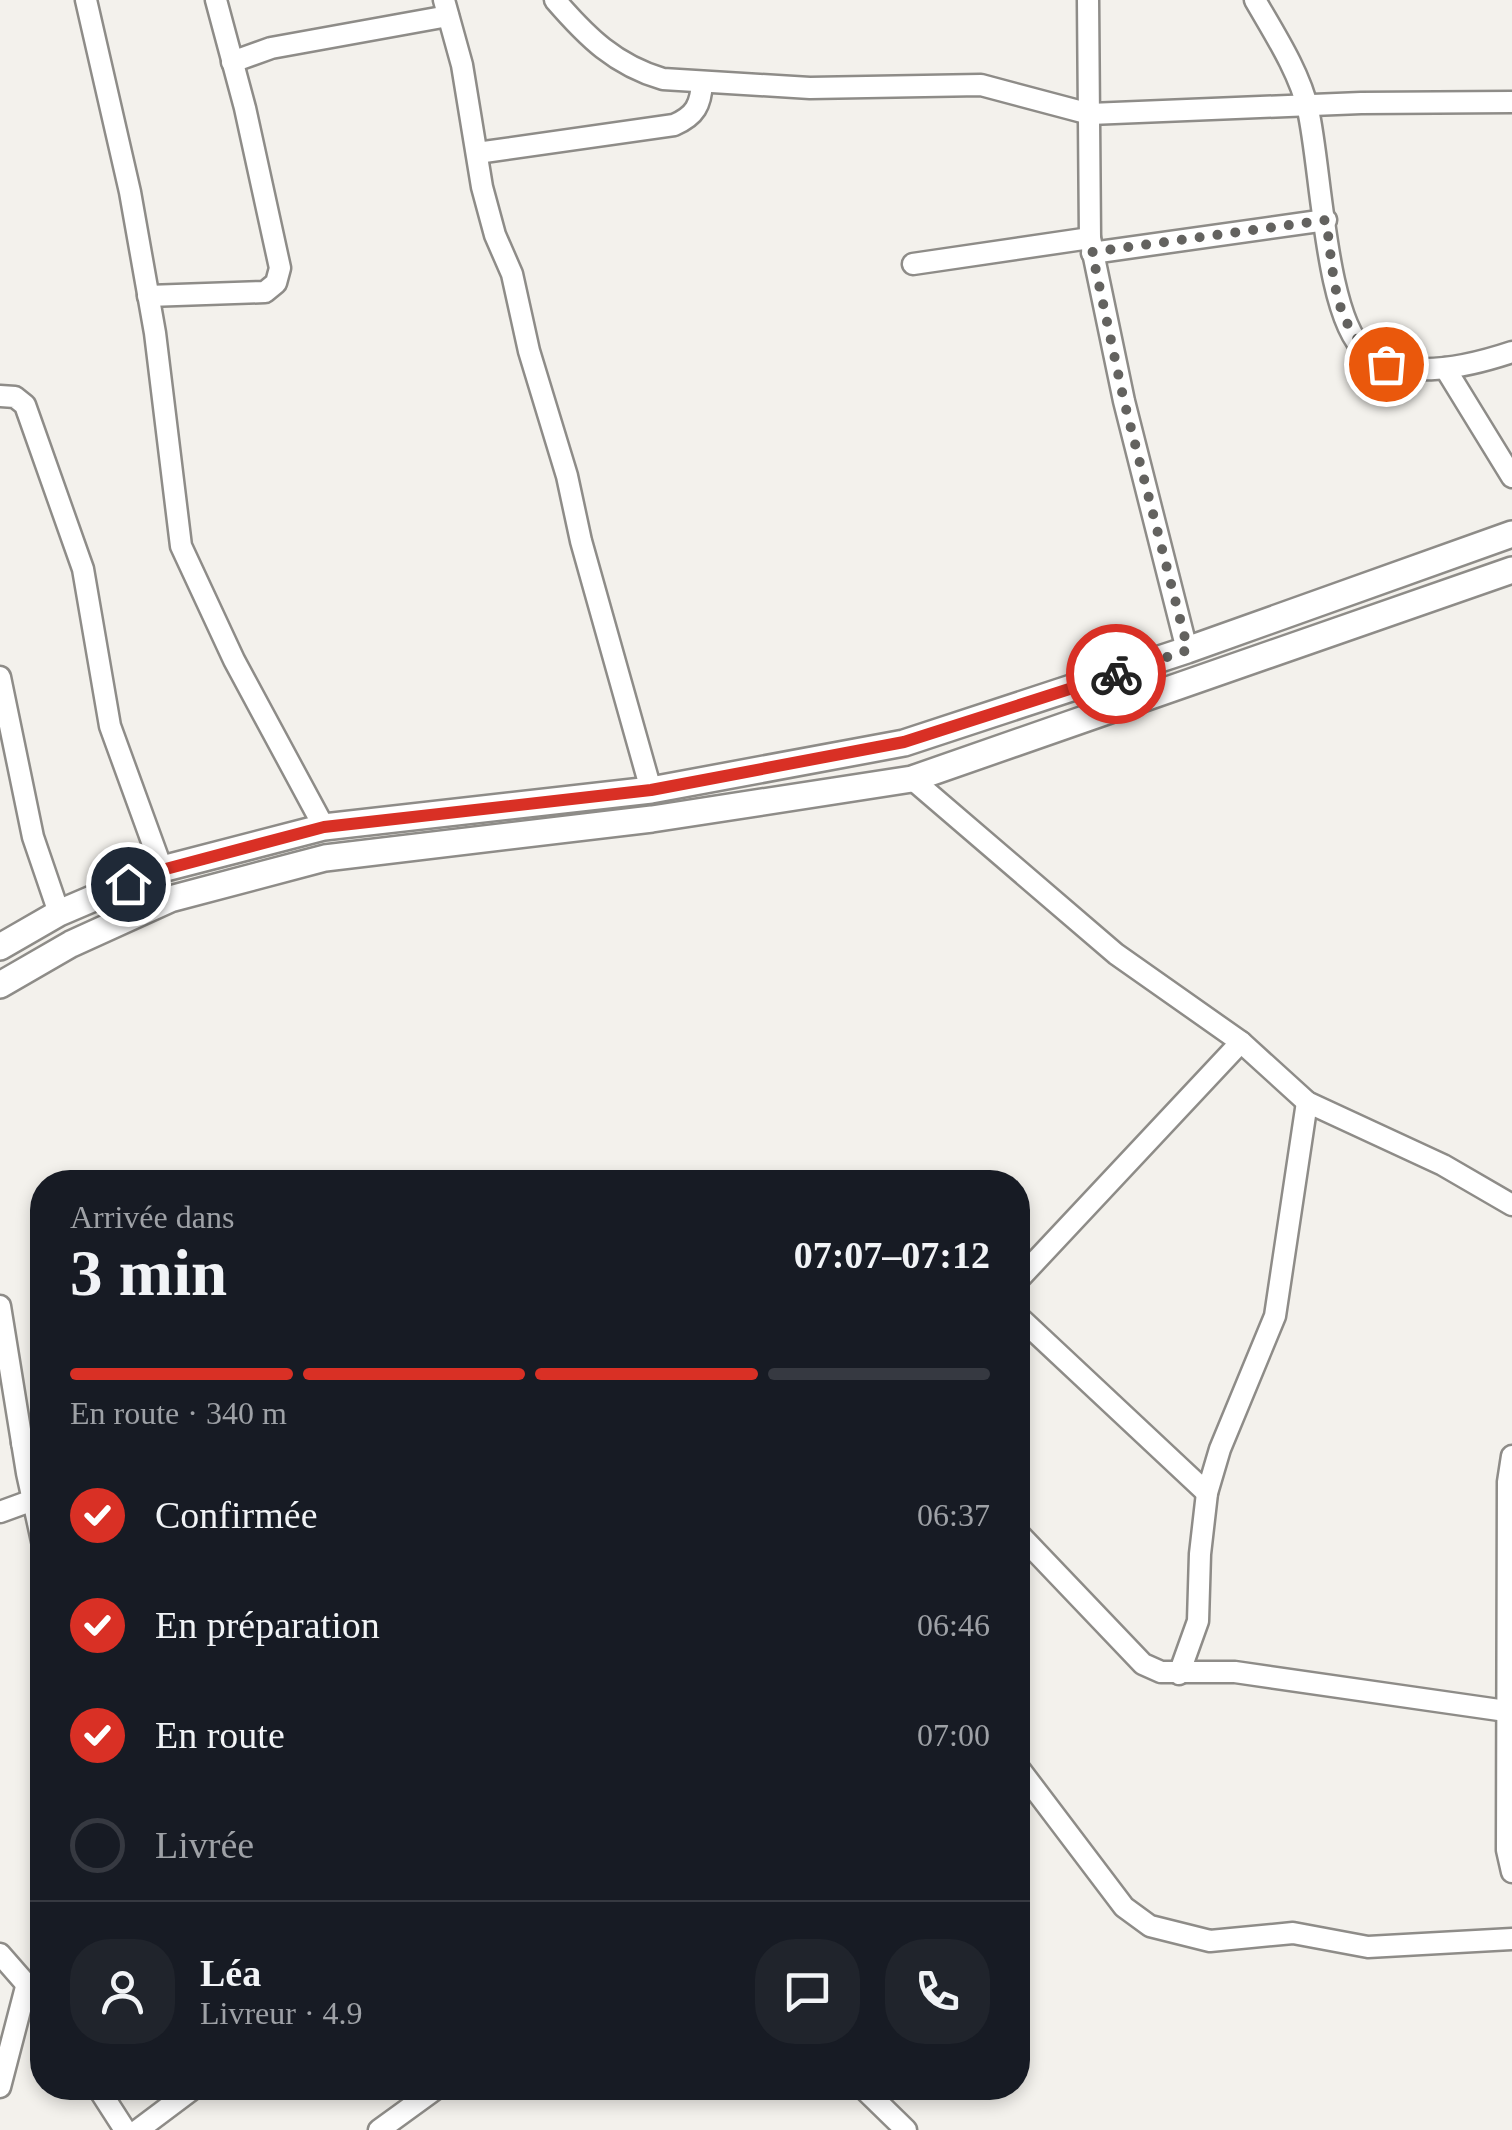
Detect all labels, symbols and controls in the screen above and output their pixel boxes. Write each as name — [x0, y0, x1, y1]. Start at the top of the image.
pin — [1344, 322, 1429, 407]
icon: bag — [1359, 337, 1414, 392]
courier — [1066, 624, 1166, 724]
icon: bike — [1089, 647, 1144, 702]
pin — [86, 842, 171, 927]
icon: home — [101, 857, 156, 912]
text: Arrivée dans — [70, 1199, 234, 1235]
text: 07:07–07:12 — [794, 1234, 990, 1276]
text: 3 min — [70, 1237, 227, 1309]
text: En route · 340 m — [70, 1395, 287, 1431]
icon: check — [70, 1488, 125, 1543]
text: Confirmée — [155, 1494, 318, 1536]
text: 06:37 — [917, 1497, 990, 1533]
icon: check — [70, 1598, 125, 1653]
text: En préparation — [155, 1604, 380, 1646]
text: 06:46 — [917, 1607, 990, 1643]
icon: check — [70, 1708, 125, 1763]
text: En route — [155, 1714, 285, 1756]
text: 07:00 — [917, 1717, 990, 1753]
text: Livrée — [155, 1824, 254, 1866]
button: person — [70, 1939, 175, 2044]
button: chat — [755, 1939, 860, 2044]
button: phone — [885, 1939, 990, 2044]
text: Léa — [200, 1952, 261, 1994]
text: Livreur · 4.9 — [200, 1995, 363, 2031]

